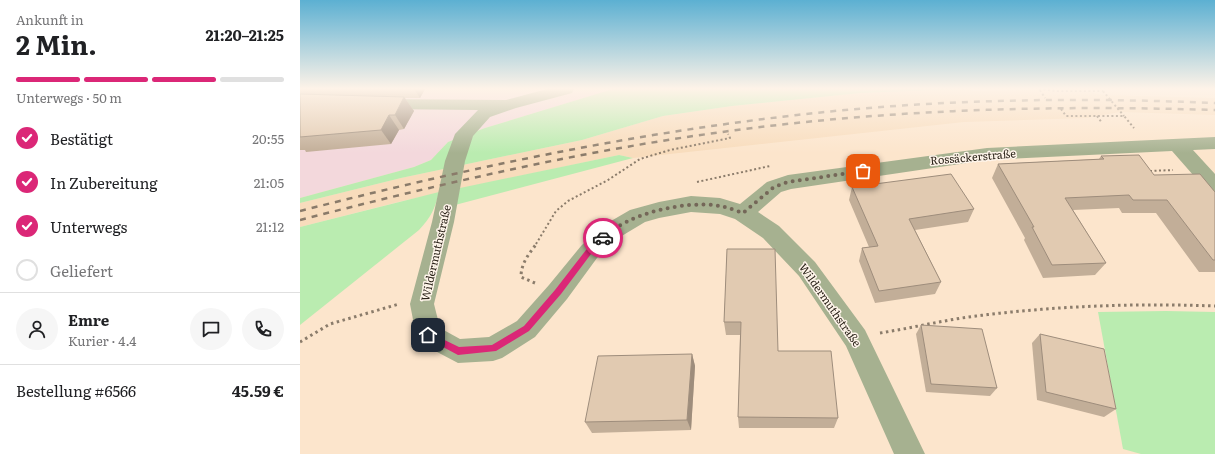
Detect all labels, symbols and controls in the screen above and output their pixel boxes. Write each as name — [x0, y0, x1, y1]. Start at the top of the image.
text: Ankunft in — [16, 10, 84, 29]
text: 21:20–21:25 — [205, 23, 284, 46]
text: 2 Min. — [16, 24, 97, 63]
text: Unterwegs · 50 m — [16, 88, 122, 107]
icon: check — [16, 127, 38, 149]
text: Bestätigt — [50, 127, 113, 150]
text: 20:55 — [252, 129, 284, 148]
street label: Rossäckerstraße — [929, 144, 1017, 168]
pin — [846, 154, 880, 188]
icon: bag — [852, 160, 874, 182]
icon: check — [16, 171, 38, 193]
text: In Zubereitung — [50, 171, 158, 194]
text: 21:05 — [254, 173, 284, 192]
street label: Wildermuthstraße — [416, 203, 454, 303]
icon: check — [16, 215, 38, 237]
text: Unterwegs — [50, 215, 127, 238]
text: 21:12 — [256, 217, 284, 236]
courier — [583, 218, 623, 258]
icon: car — [592, 227, 614, 249]
text: Geliefert — [50, 259, 113, 282]
street label: Wildermuthstraße — [796, 260, 866, 350]
button: person — [16, 308, 58, 350]
text: Emre — [68, 308, 109, 331]
button: chat — [190, 308, 232, 350]
button: phone — [242, 308, 284, 350]
pin — [411, 318, 445, 352]
icon: home — [417, 324, 439, 346]
text: Kurier · 4.4 — [68, 331, 136, 350]
text: Bestellung #6566 — [16, 379, 136, 402]
text: 45.59 € — [232, 379, 284, 402]

